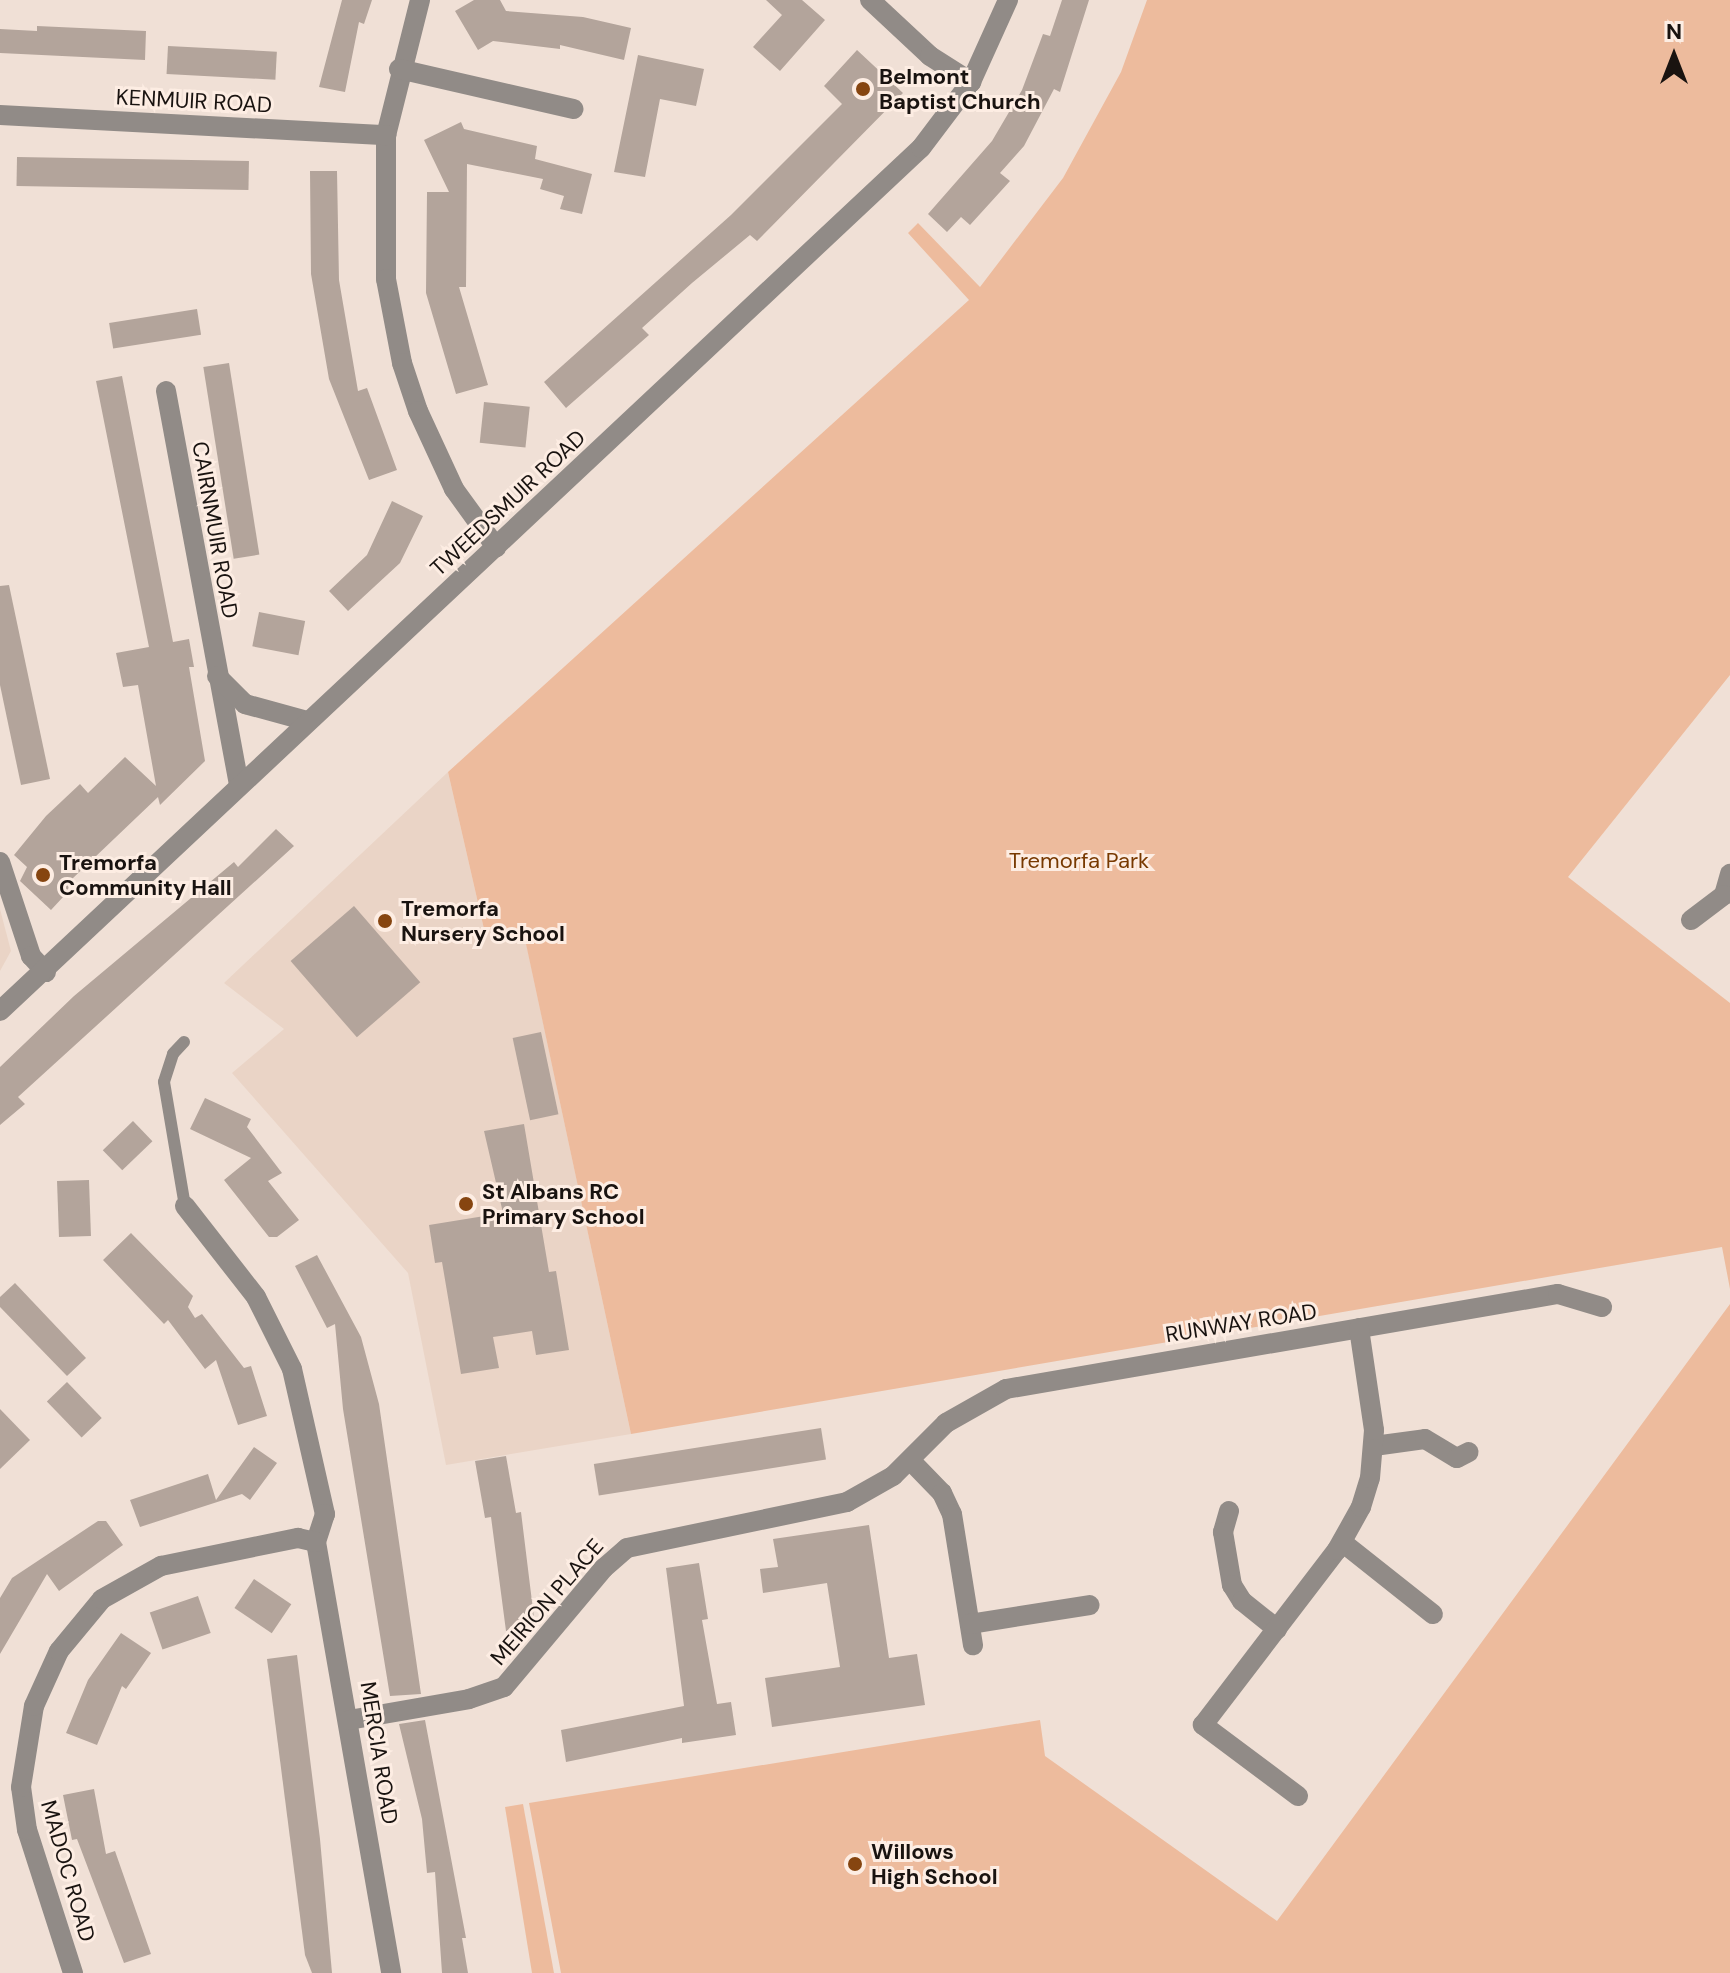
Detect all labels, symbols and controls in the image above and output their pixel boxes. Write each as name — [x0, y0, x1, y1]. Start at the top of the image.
north arrow — [1634, 16, 1714, 96]
text: N — [1666, 17, 1682, 46]
place label: Belmont Baptist Church — [879, 63, 1041, 114]
marker: Belmont Baptist Church — [854, 80, 872, 98]
street label: KENMUIR ROAD — [115, 84, 273, 118]
street label: TWEEDSMUIR ROAD — [425, 424, 591, 582]
street label: CAIRNMUIR ROAD — [186, 439, 244, 621]
park label: Tremorfa Park — [1009, 848, 1149, 874]
place label: Tremorfa Community Hall — [59, 849, 232, 900]
marker: Tremorfa Community Hall — [34, 866, 52, 884]
place label: Tremorfa Nursery School — [401, 895, 565, 946]
marker: Tremorfa Nursery School — [376, 912, 394, 930]
place label: St Albans RC Primary School — [482, 1178, 645, 1230]
marker: St Albans RC Primary School — [457, 1195, 475, 1213]
street label: RUNWAY ROAD — [1163, 1298, 1319, 1348]
street label: MEIRION PLACE — [485, 1533, 609, 1671]
street label: MERCIA ROAD — [355, 1680, 403, 1826]
street label: MADOC ROAD — [35, 1797, 101, 1945]
place label: Willows High School — [871, 1838, 998, 1890]
marker: Willows High School — [846, 1855, 864, 1873]

